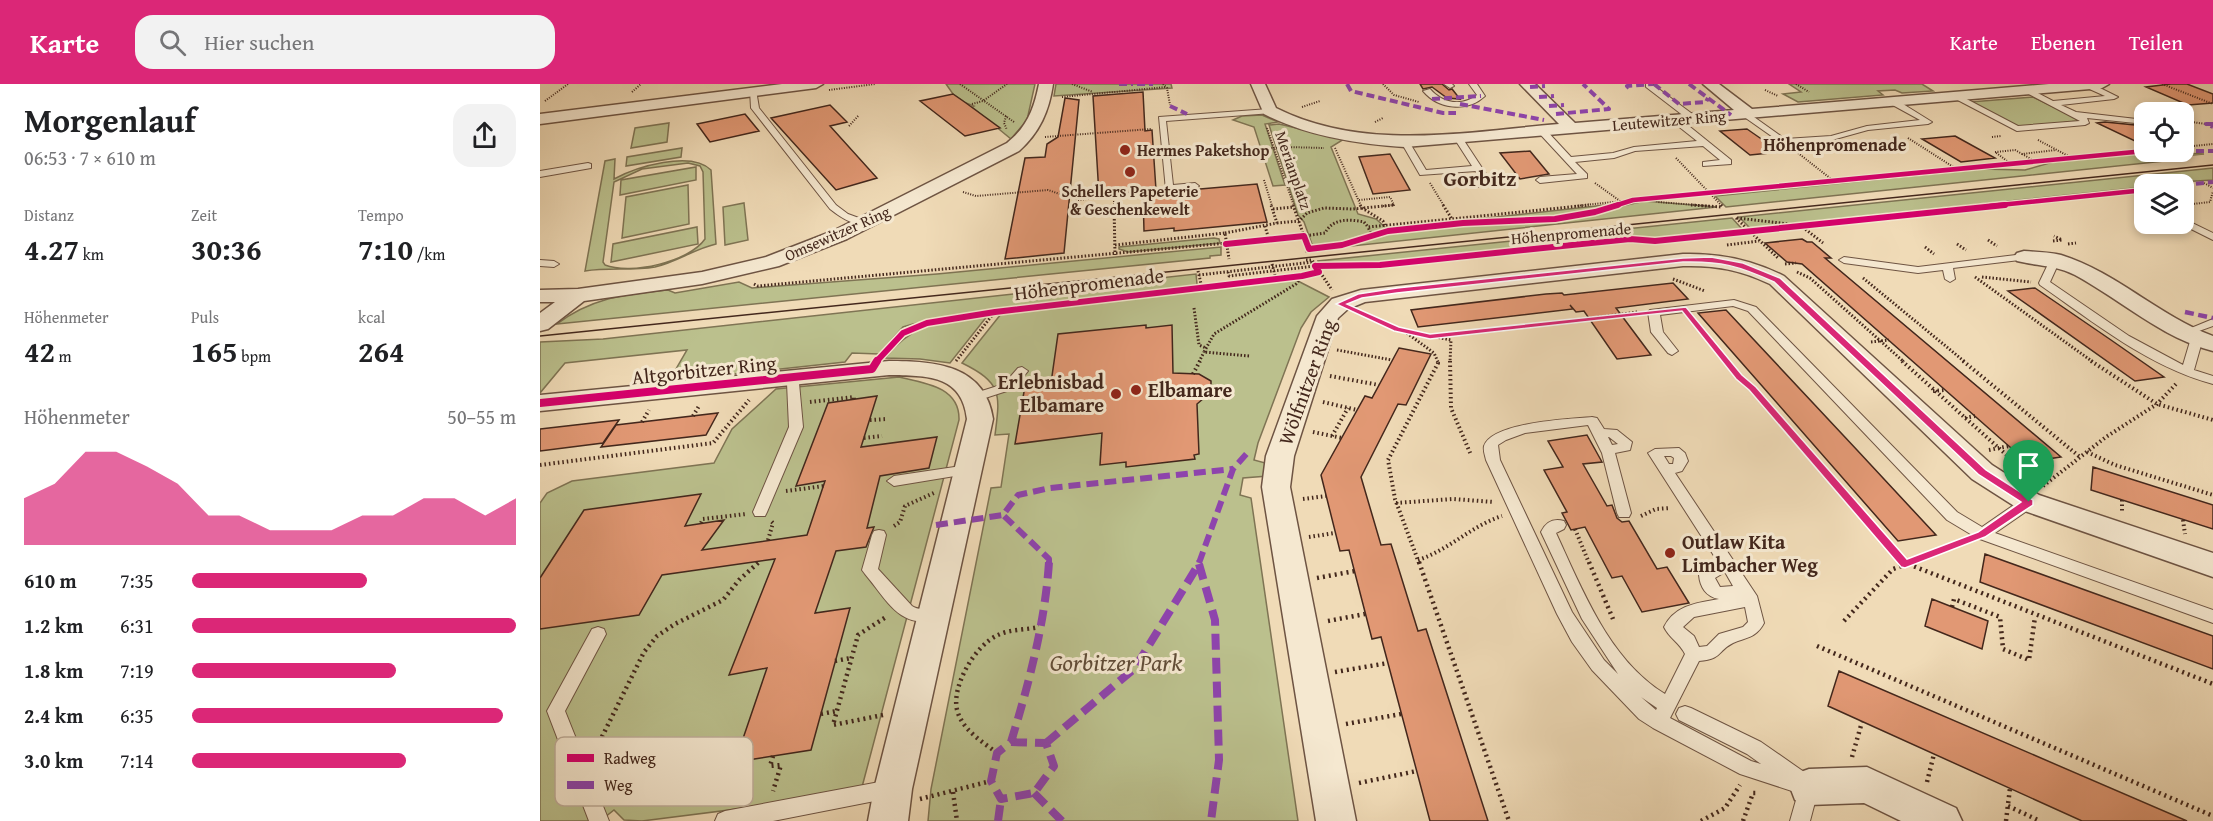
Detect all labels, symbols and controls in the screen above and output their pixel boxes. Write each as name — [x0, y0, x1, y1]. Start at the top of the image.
search box — [135, 15, 555, 69]
text: Karte — [30, 22, 99, 63]
icon: search — [156, 26, 189, 59]
text: Hier suchen — [204, 26, 314, 58]
text: Karte — [1950, 27, 1998, 58]
text: Ebenen — [2031, 27, 2096, 58]
text: Teilen — [2129, 27, 2183, 58]
text: Morgenlauf — [24, 96, 196, 144]
map controls — [2134, 102, 2194, 234]
button: locate — [2134, 102, 2194, 162]
street label: Leutewitzer Ring — [1611, 103, 1727, 137]
button: share — [453, 104, 516, 167]
street label: Merianplatz — [1269, 128, 1319, 212]
district label: Höhenpromenade — [1763, 131, 1907, 158]
place label: Hermes Paketshop — [1137, 138, 1269, 162]
text: 06:53 · 7 × 610 m — [24, 143, 156, 172]
marker: Hermes Paketshop — [1118, 143, 1132, 157]
district label: Gorbitz — [1444, 162, 1516, 194]
marker: Schellers Papeterie & Geschenkewelt — [1123, 165, 1137, 179]
button: layers — [2134, 174, 2194, 234]
place label: Schellers Papeterie & Geschenkewelt — [1062, 179, 1199, 221]
street label: Omsewitzer Ring — [780, 199, 894, 267]
text: Distanz — [24, 203, 74, 227]
text: Zeit — [191, 203, 217, 227]
text: Tempo — [358, 203, 404, 227]
street label: Höhenpromenade — [1510, 216, 1632, 250]
text: 4.27 — [24, 227, 79, 271]
text: 30:36 — [191, 227, 262, 271]
text: 7:10 — [358, 227, 413, 271]
text: km — [79, 242, 104, 266]
text: /km — [413, 242, 445, 266]
street label: Höhenpromenade — [1012, 260, 1166, 307]
text: Höhenmeter — [24, 305, 109, 329]
text: Puls — [191, 305, 219, 329]
text: kcal — [358, 305, 385, 329]
street label: Wölfnitzer Ring — [1270, 315, 1343, 449]
text: 42 — [24, 329, 55, 373]
text: 165 — [191, 329, 238, 373]
text: 264 — [358, 329, 405, 373]
text: m — [55, 344, 72, 368]
text: bpm — [238, 344, 271, 368]
street label: Altgorbitzer Ring — [630, 347, 778, 392]
place label: Erlebnisbad Elbamare — [998, 367, 1105, 419]
place label: Elbamare — [1148, 375, 1232, 404]
marker: Elbamare — [1129, 383, 1143, 397]
marker: Erlebnisbad Elbamare — [1109, 387, 1123, 401]
text: Höhenmeter — [24, 402, 130, 431]
text: 50–55 m — [447, 402, 516, 431]
pin — [2003, 440, 2054, 502]
icon: arrive — [2012, 449, 2045, 482]
place label: Outlaw Kita Limbacher Weg — [1682, 527, 1818, 579]
marker: Outlaw Kita Limbacher Weg — [1663, 546, 1677, 560]
text: 610 m — [24, 566, 77, 595]
text: 7:35 — [120, 566, 154, 595]
text: 1.2 km — [24, 611, 83, 640]
text: 6:31 — [120, 611, 154, 640]
park label: Gorbitzer Park — [1050, 645, 1182, 680]
text: 1.8 km — [24, 656, 83, 685]
text: 7:19 — [120, 656, 154, 685]
text: 2.4 km — [24, 701, 83, 730]
text: 6:35 — [120, 701, 154, 730]
legend — [555, 737, 753, 806]
text: 3.0 km — [24, 746, 83, 775]
text: 7:14 — [120, 746, 154, 775]
text: Radweg — [604, 746, 656, 770]
text: Weg — [604, 773, 632, 797]

